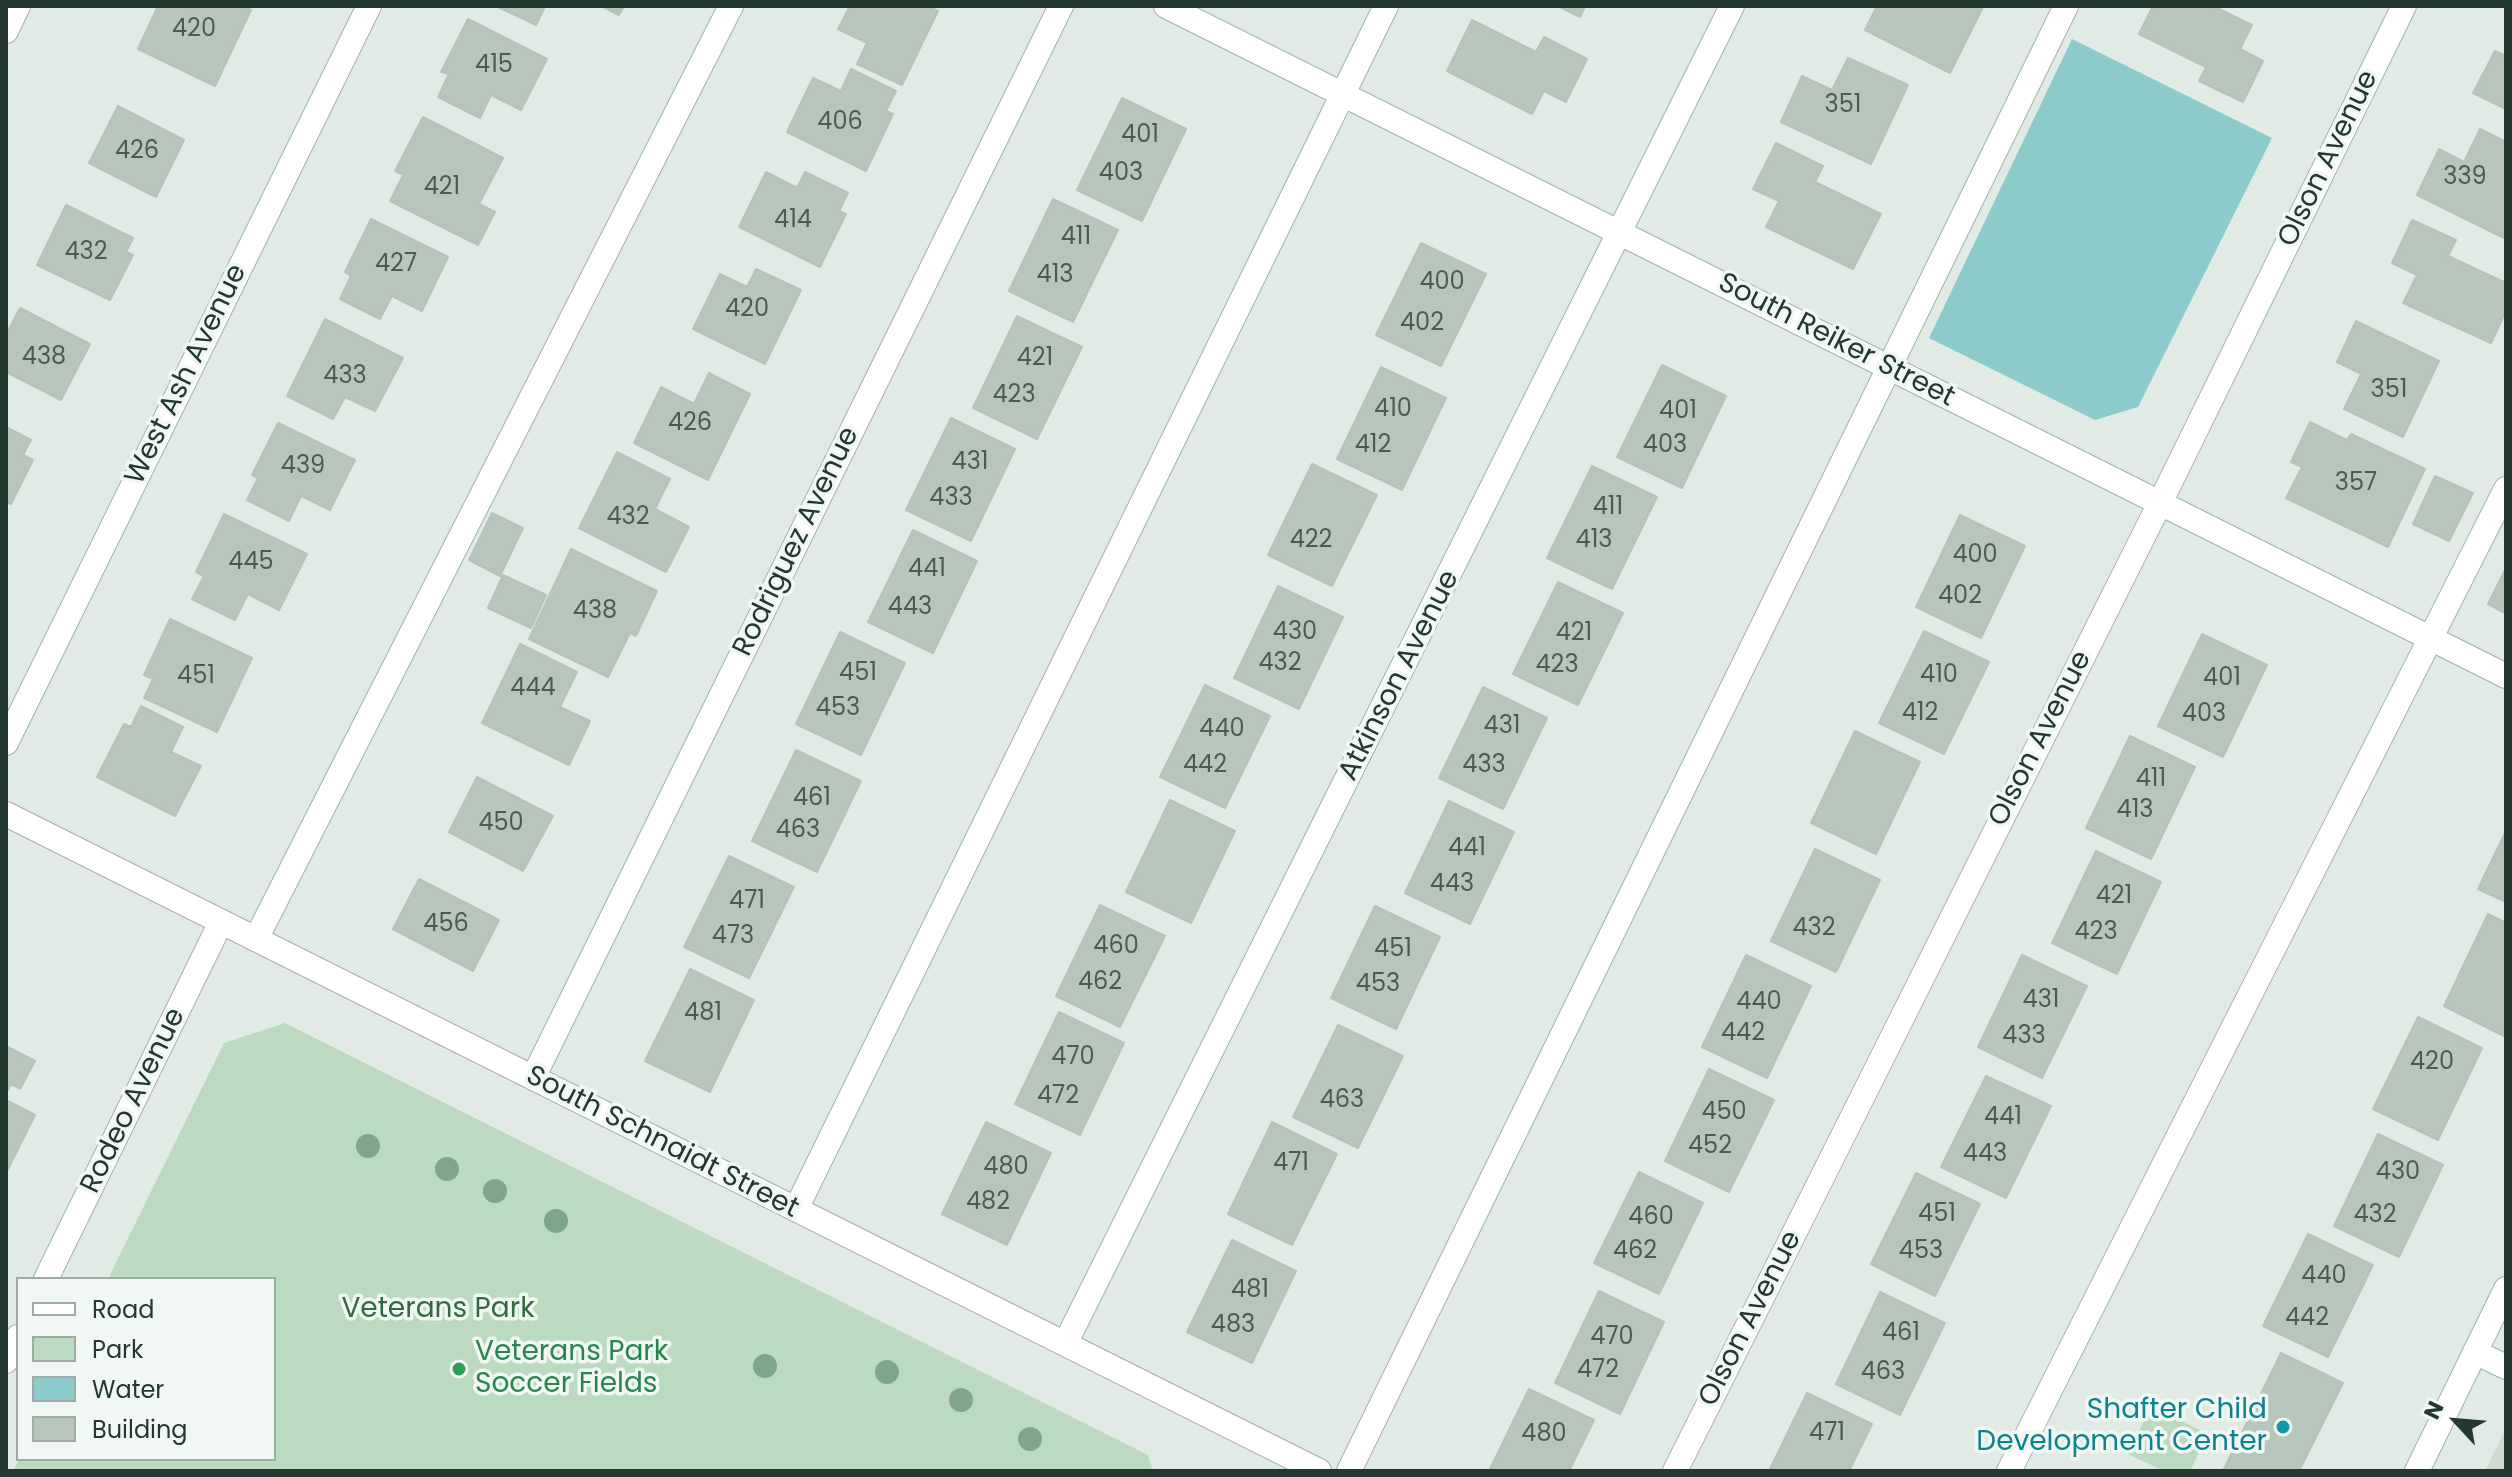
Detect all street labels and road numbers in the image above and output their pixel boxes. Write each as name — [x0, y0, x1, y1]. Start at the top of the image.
street label: Olson Avenue — [2272, 65, 2386, 253]
street label: West Ash Avenue — [119, 259, 255, 491]
street label: South Reiker Street — [1712, 267, 1960, 415]
street label: Rodriguez Avenue — [727, 422, 867, 662]
street label: Atkinson Avenue — [1333, 565, 1467, 787]
street label: Olson Avenue — [1982, 646, 2100, 832]
street label: Rodeo Avenue — [75, 1003, 193, 1199]
street label: South Schnaidt Street — [520, 1060, 804, 1226]
street label: Olson Avenue — [1692, 1226, 1810, 1412]

